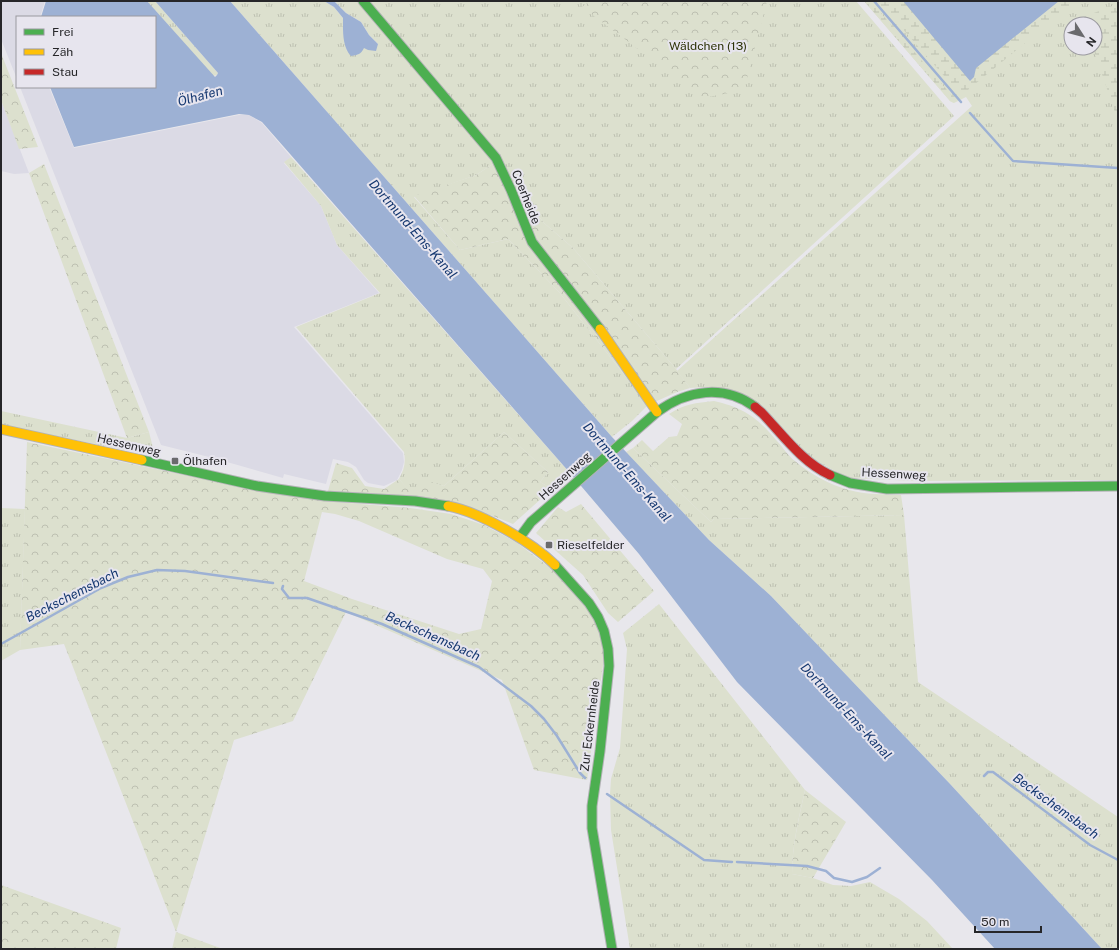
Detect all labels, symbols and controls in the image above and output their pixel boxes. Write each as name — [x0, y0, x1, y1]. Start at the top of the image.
legend — [16, 16, 156, 88]
north arrow — [1063, 16, 1103, 56]
text: Frei — [52, 25, 74, 39]
text: N — [1084, 35, 1098, 49]
park label: Wäldchen (13) — [669, 39, 747, 53]
text: Zäh — [52, 45, 73, 59]
text: Stau — [52, 65, 78, 79]
water label: Ölhafen — [176, 83, 224, 109]
street label: Coerheide — [509, 168, 543, 226]
water label: Dortmund-Ems-Kanal — [366, 176, 460, 282]
water label: Dortmund-Ems-Kanal — [580, 419, 674, 525]
street label: Hessenweg — [96, 431, 162, 459]
street label: Hessenweg — [536, 449, 594, 503]
place label: Ölhafen — [183, 454, 227, 468]
marker: Ölhafen — [170, 456, 180, 466]
street label: Hessenweg — [861, 465, 927, 483]
place label: Rieselfelder — [557, 538, 625, 552]
marker: Rieselfelder — [544, 540, 554, 550]
water label: Beckschemsbach — [23, 565, 121, 625]
water label: Beckschemsbach — [383, 608, 483, 664]
water label: Dortmund-Ems-Kanal — [797, 660, 895, 762]
street label: Zur Eckernheide — [577, 680, 603, 772]
water label: Beckschemsbach — [1010, 770, 1102, 842]
scale bar — [975, 908, 1041, 934]
text: 50 m — [981, 915, 1009, 929]

